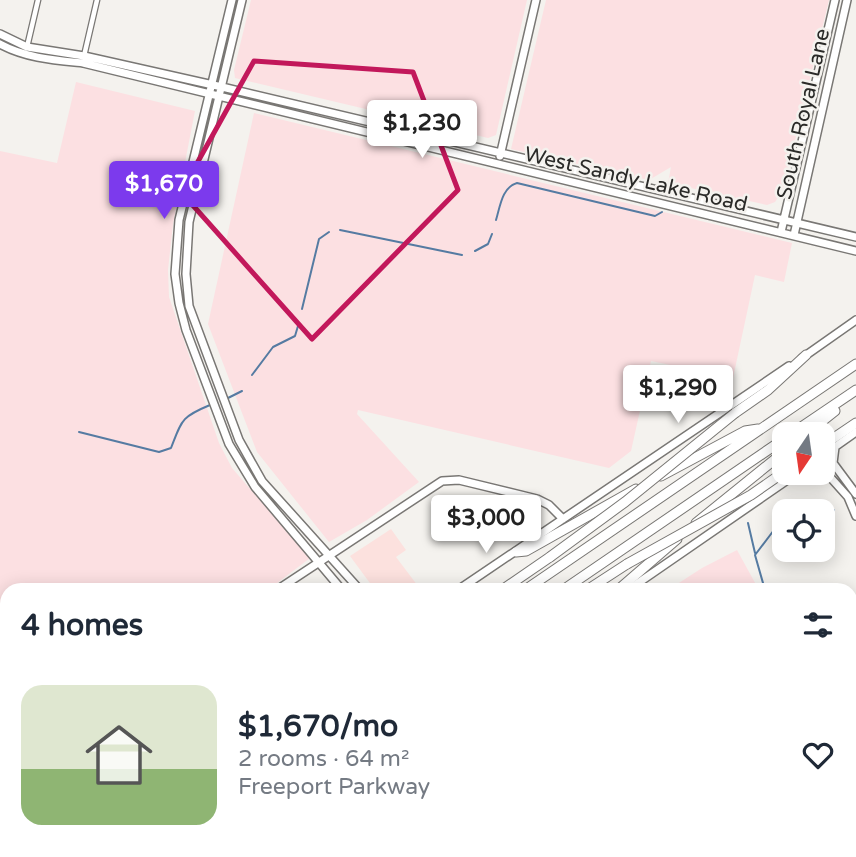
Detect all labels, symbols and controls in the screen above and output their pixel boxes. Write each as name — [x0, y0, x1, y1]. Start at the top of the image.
street label: South Royal Lane — [772, 26, 835, 202]
pin: $1,230 — [365, 100, 479, 160]
text: $1,230 — [383, 109, 461, 137]
street label: West Sandy Lake Road — [522, 142, 750, 217]
pin: $1,670 — [107, 162, 221, 221]
text: $1,670 — [125, 170, 203, 198]
pin: $1,290 — [621, 366, 735, 425]
text: $1,290 — [639, 374, 717, 402]
north arrow — [772, 422, 835, 485]
map controls — [772, 422, 835, 562]
pin: $3,000 — [429, 496, 543, 555]
button: locate — [772, 499, 835, 562]
text: $3,000 — [447, 504, 525, 532]
icon: filters — [799, 606, 837, 644]
text: 4 homes — [21, 607, 143, 644]
text: $1,670/mo — [238, 708, 398, 745]
icon: home — [77, 713, 161, 797]
icon: heart — [799, 736, 837, 774]
text: 2 rooms · 64 m² — [238, 745, 409, 773]
text: Freeport Parkway — [238, 773, 430, 801]

